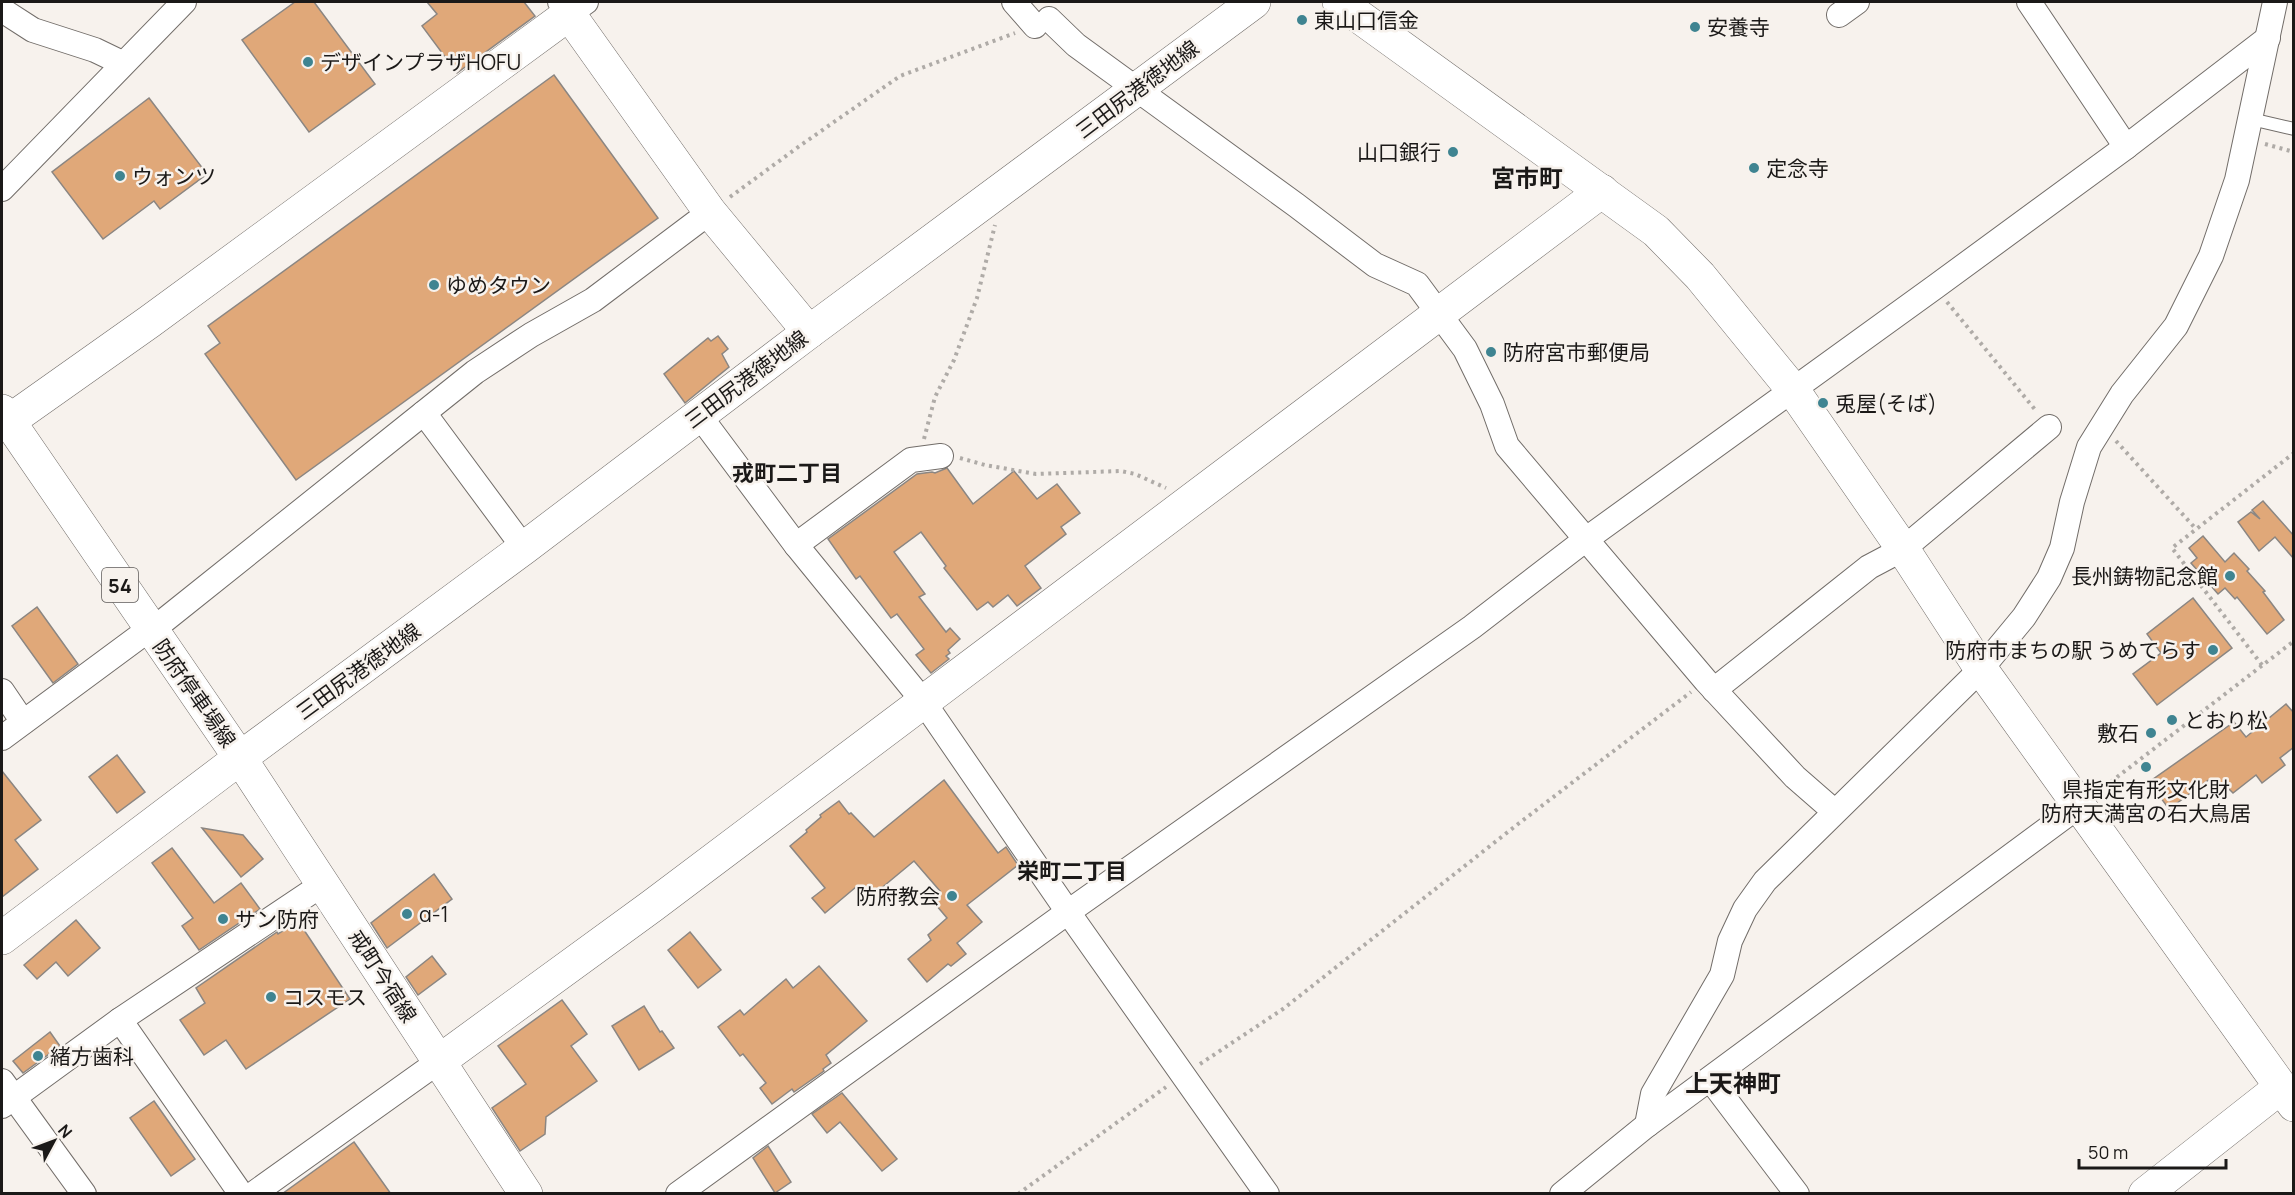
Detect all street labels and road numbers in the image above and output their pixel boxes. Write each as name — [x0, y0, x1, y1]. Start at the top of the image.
street label: 三田尻港徳地線 — [1070, 34, 1204, 144]
street label: 三田尻港徳地線 — [679, 324, 813, 434]
road number: 54 — [102, 568, 138, 602]
street label: 三田尻港徳地線 — [290, 616, 426, 726]
street label: 防府停車場線 — [147, 633, 243, 753]
street label: 戒町今宿線 — [343, 924, 423, 1028]

